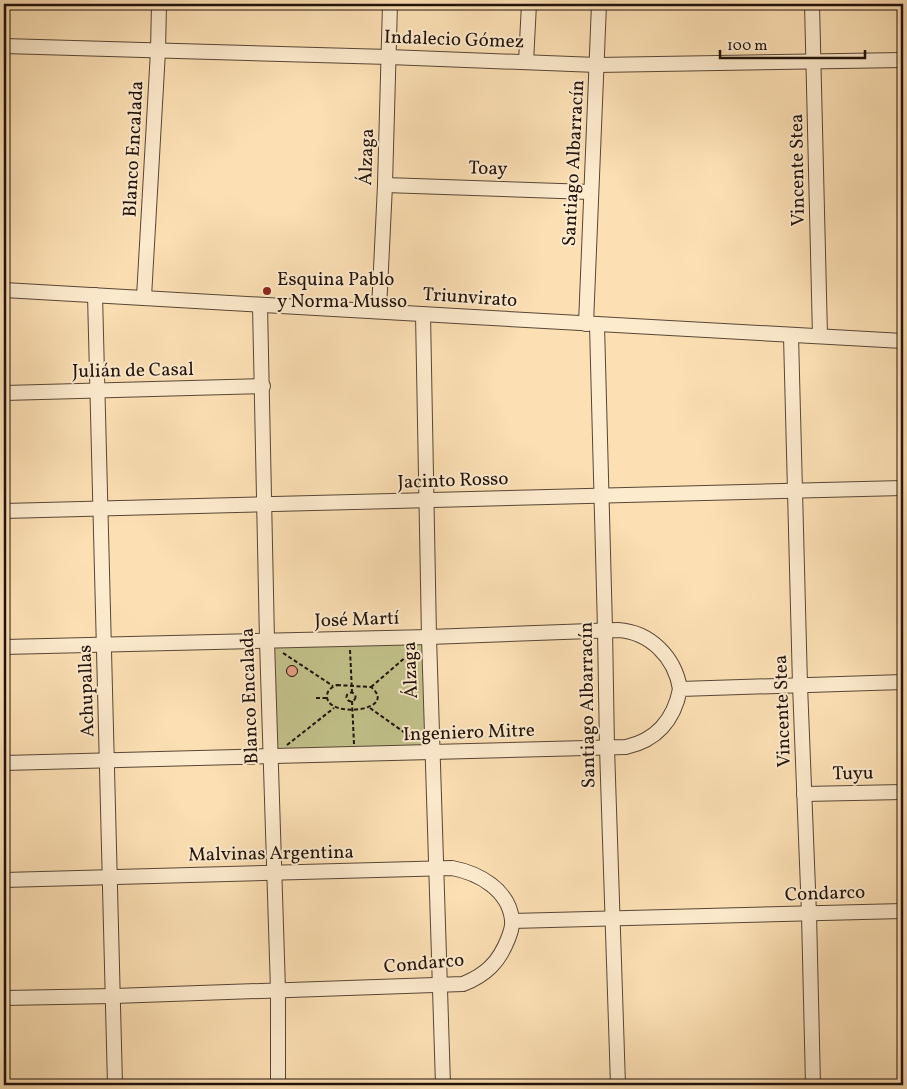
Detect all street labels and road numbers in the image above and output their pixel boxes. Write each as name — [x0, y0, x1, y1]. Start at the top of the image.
street label: Indalecio Gómez — [383, 25, 525, 55]
street label: Santiago Albarracín — [557, 79, 591, 247]
street label: Blanco Encalada — [117, 80, 151, 218]
street label: Vincente Stea — [784, 113, 812, 227]
street label: Álzaga — [353, 128, 381, 186]
street label: Toay — [468, 155, 508, 183]
street label: Triunvirato — [422, 282, 518, 314]
street label: Julián de Casal — [72, 357, 194, 385]
street label: Jacinto Rosso — [397, 466, 509, 496]
street label: José Martí — [314, 606, 400, 634]
street label: Santiago Albarracín — [574, 621, 602, 789]
street label: Blanco Encalada — [235, 627, 265, 765]
street label: Álzaga — [397, 641, 425, 699]
street label: Achupallas — [72, 644, 102, 738]
street label: Vincente Stea — [768, 654, 798, 768]
street label: Ingeniero Mitre — [403, 718, 535, 748]
street label: Tuyu — [832, 761, 874, 787]
street label: Malvinas Argentina — [188, 840, 354, 868]
street label: Condarco — [784, 880, 866, 908]
street label: Condarco — [383, 948, 465, 980]

